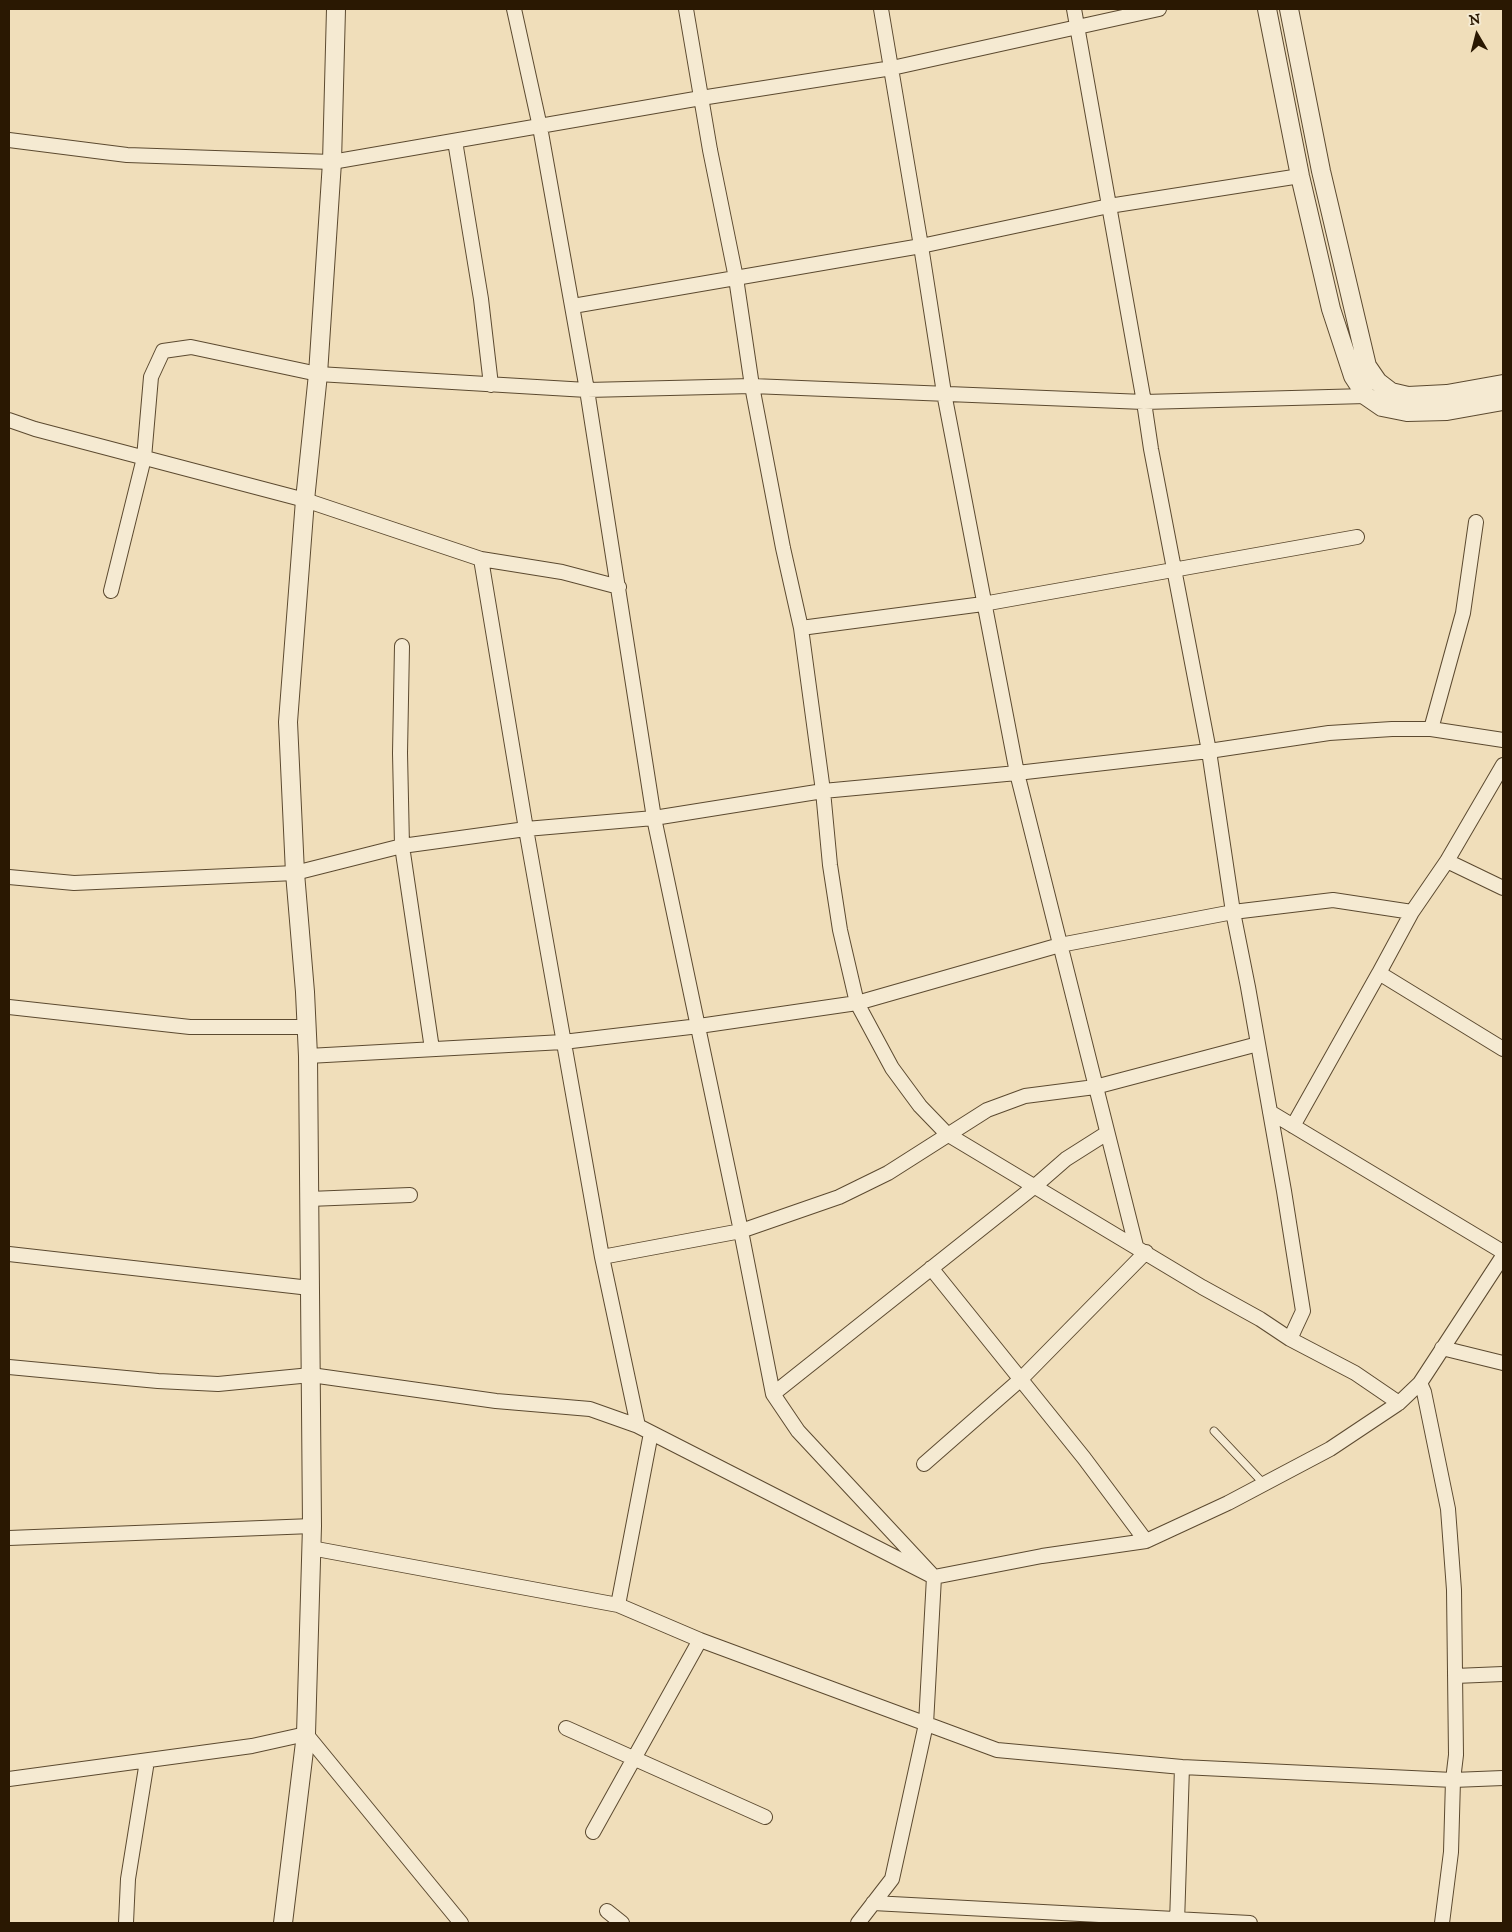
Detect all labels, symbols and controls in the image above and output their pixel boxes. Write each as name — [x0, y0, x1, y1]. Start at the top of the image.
north arrow — [1452, 10, 1502, 60]
text: N — [1468, 10, 1482, 30]

